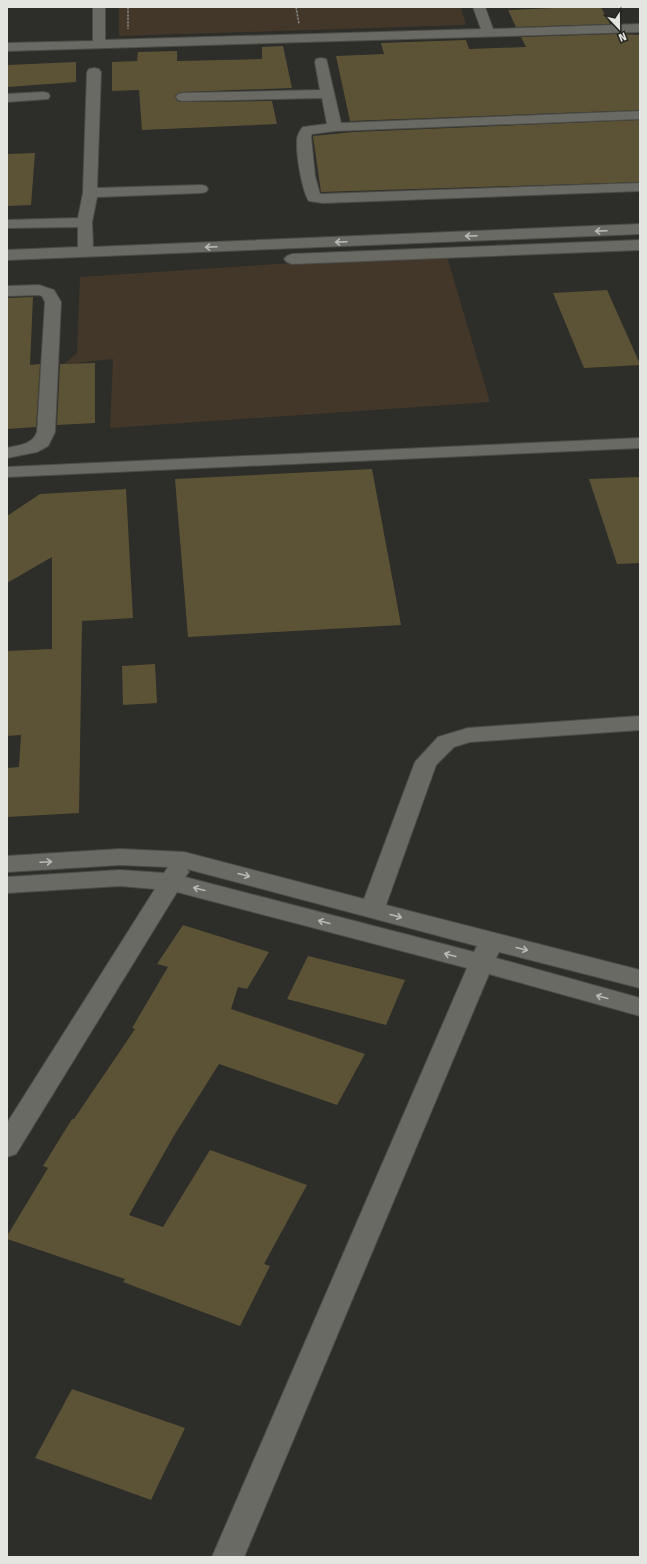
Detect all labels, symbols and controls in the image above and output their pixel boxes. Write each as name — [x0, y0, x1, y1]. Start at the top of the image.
north arrow — [599, 8, 639, 48]
text: N — [617, 29, 628, 44]
one-way arrow — [595, 227, 608, 234]
one-way arrow — [465, 233, 478, 240]
one-way arrow — [335, 238, 348, 245]
one-way arrow — [205, 244, 218, 251]
one-way arrow — [39, 858, 52, 865]
one-way arrow — [237, 872, 250, 879]
one-way arrow — [192, 884, 205, 892]
one-way arrow — [390, 913, 403, 920]
one-way arrow — [318, 917, 331, 925]
one-way arrow — [515, 946, 528, 953]
one-way arrow — [444, 951, 457, 958]
one-way arrow — [596, 992, 609, 1000]

